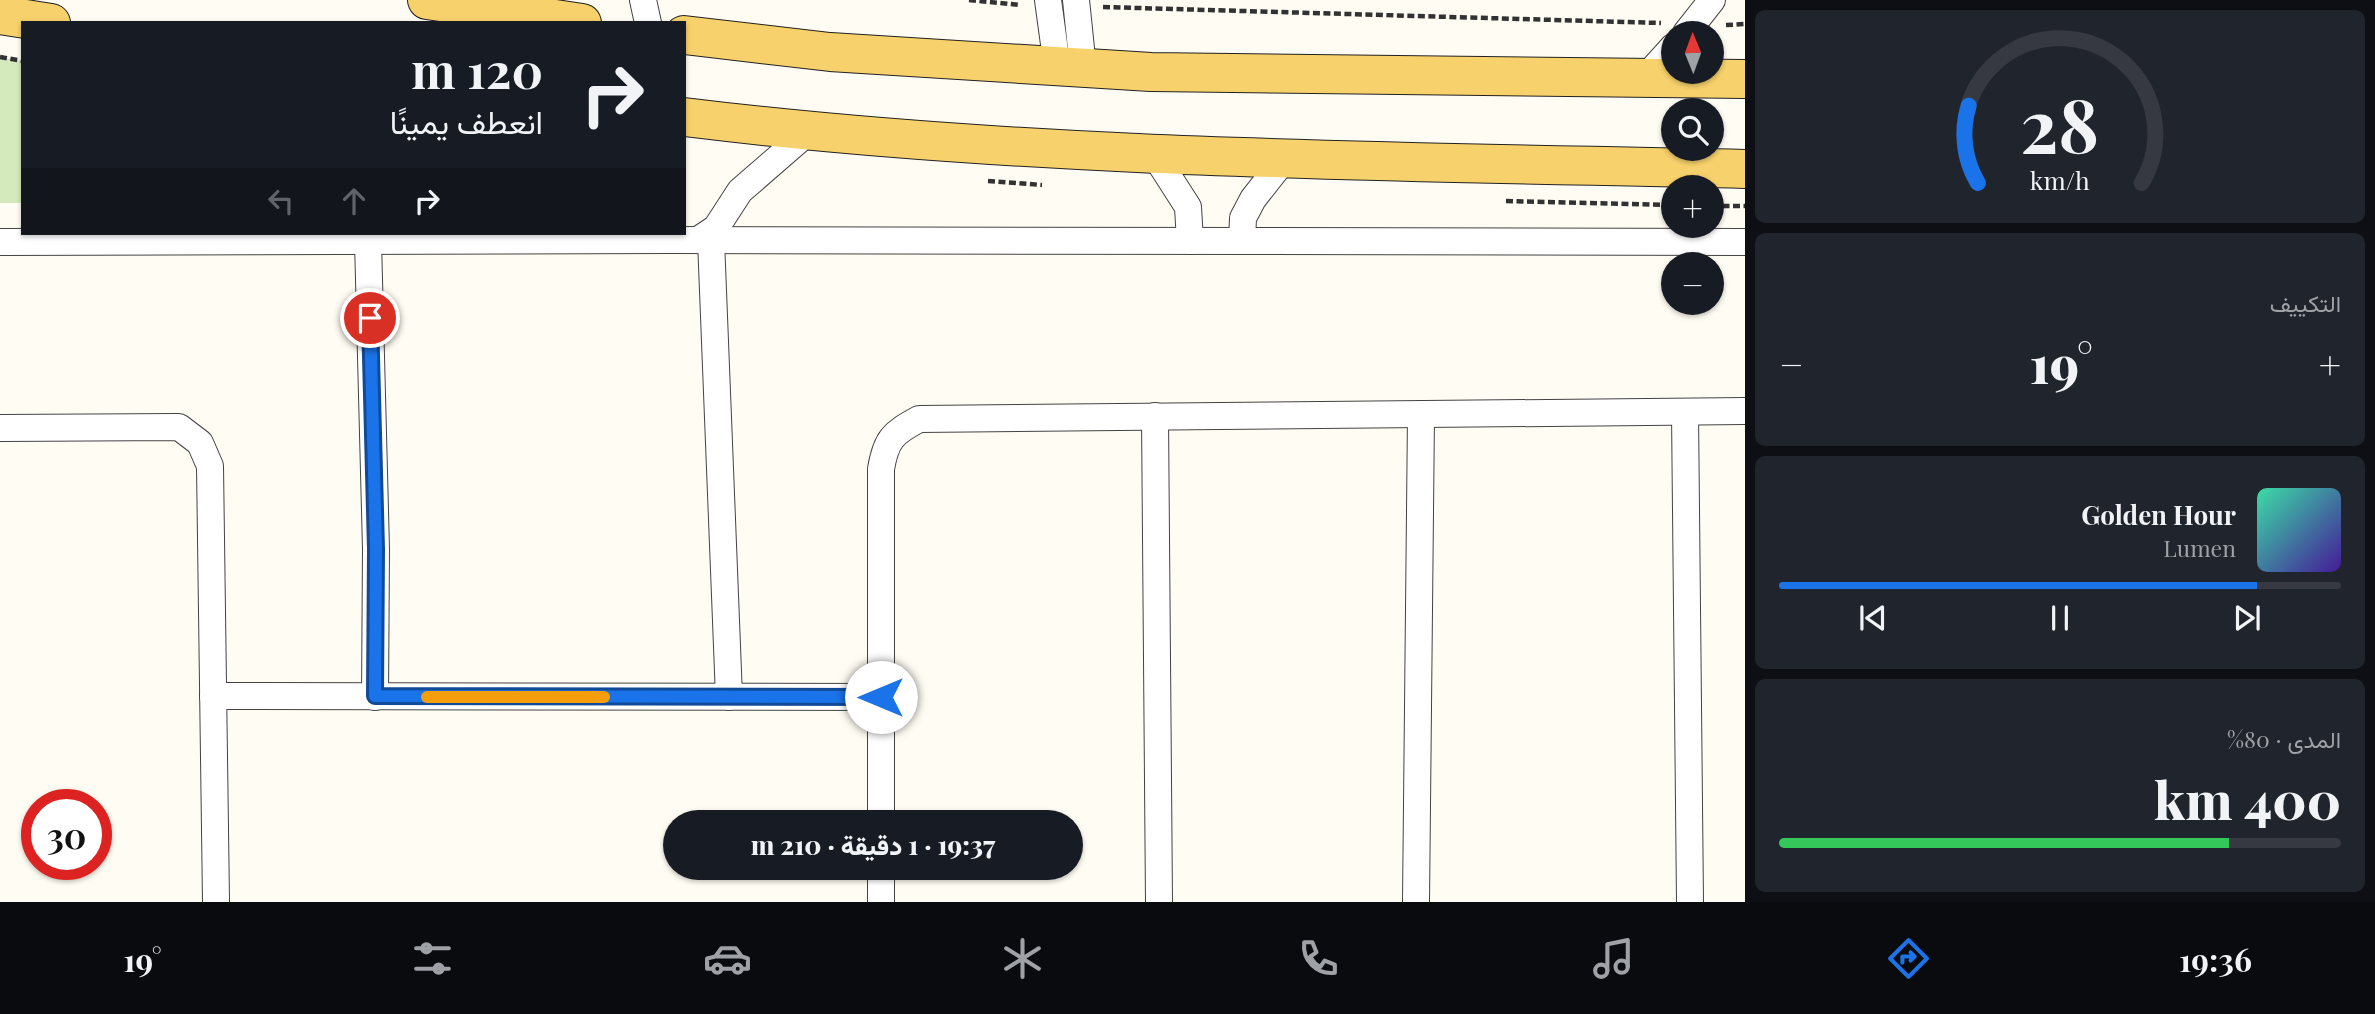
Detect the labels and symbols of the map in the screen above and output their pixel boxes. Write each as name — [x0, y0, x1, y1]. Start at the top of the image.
north arrow — [1661, 21, 1724, 84]
pin — [340, 288, 400, 348]
position arrow — [844, 660, 918, 734]
speed limit sign: 30 — [21, 789, 112, 880]

